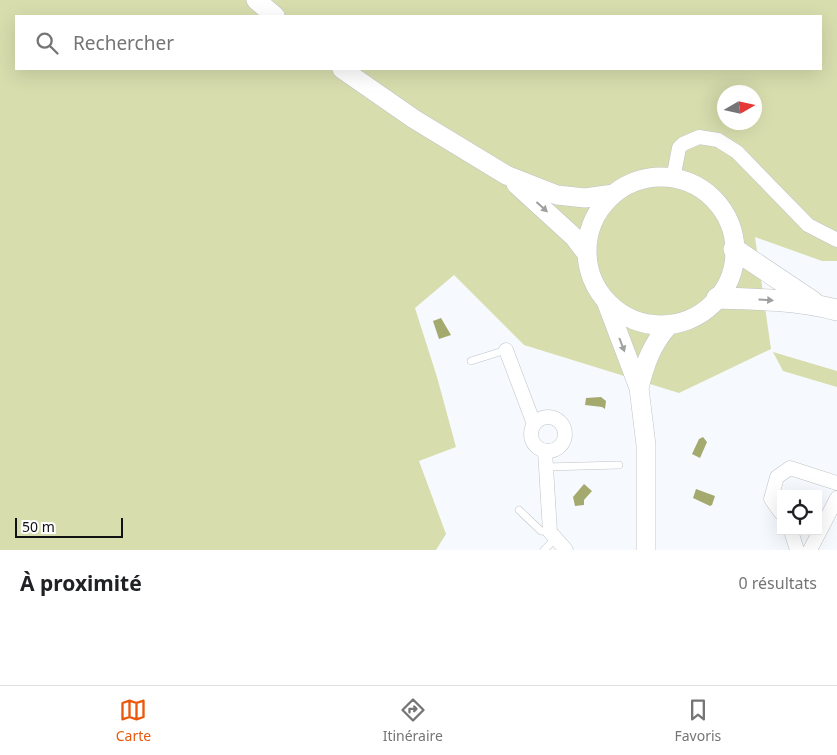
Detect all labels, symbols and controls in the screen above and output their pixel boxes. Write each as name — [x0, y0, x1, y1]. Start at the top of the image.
search box — [15, 15, 822, 70]
icon: search — [33, 29, 61, 57]
text: Rechercher — [73, 30, 174, 56]
north arrow — [717, 85, 762, 130]
one-way arrow — [536, 202, 549, 213]
one-way arrow — [758, 296, 774, 304]
one-way arrow — [618, 338, 626, 353]
map controls — [777, 490, 822, 535]
button: locate — [777, 490, 822, 535]
scale bar — [15, 515, 122, 538]
text: 50 m — [22, 517, 55, 536]
text: À proximité — [20, 569, 142, 597]
text: 0 résultats — [739, 572, 817, 594]
tab: Carte — [116, 696, 151, 745]
tab: Itinéraire — [383, 696, 443, 745]
tab: Favoris — [674, 696, 721, 745]

